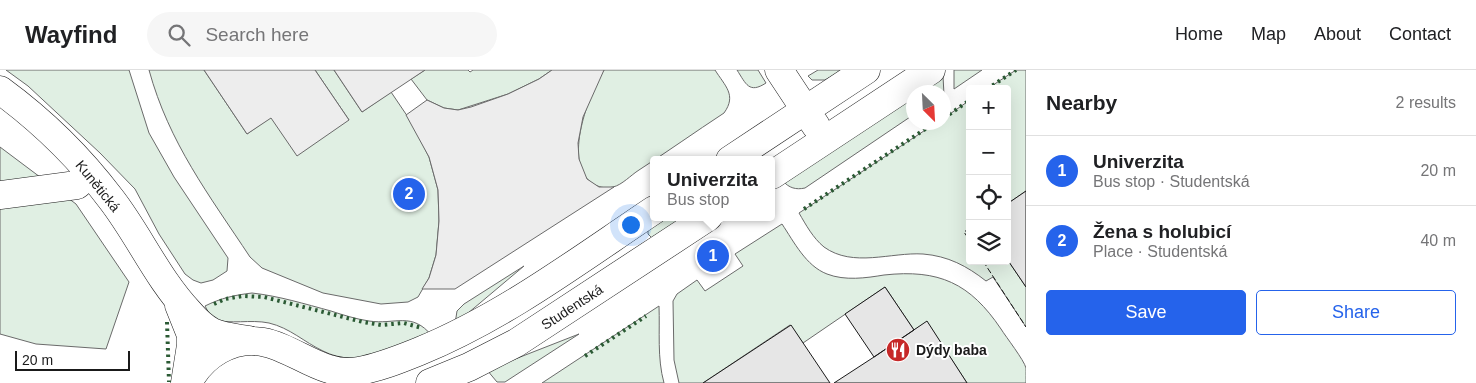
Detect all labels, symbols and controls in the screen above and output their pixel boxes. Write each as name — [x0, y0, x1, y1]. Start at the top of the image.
search box — [147, 12, 497, 57]
text: Wayfind — [25, 21, 117, 48]
icon: search — [165, 21, 193, 49]
text: Search here — [205, 24, 309, 45]
text: Home — [1175, 24, 1223, 44]
text: Map — [1251, 24, 1286, 44]
text: About — [1314, 24, 1361, 44]
text: Contact — [1389, 24, 1451, 44]
north arrow — [906, 85, 951, 130]
map controls — [966, 85, 1011, 265]
button: + — [966, 85, 1011, 130]
text: Nearby — [1046, 91, 1117, 114]
text: 2 results — [1396, 94, 1456, 111]
button: − — [966, 130, 1011, 175]
text: Univerzita — [1093, 151, 1184, 172]
popup — [650, 156, 775, 221]
street label: Kunětická — [72, 157, 124, 215]
text: 1 — [1058, 162, 1066, 179]
text: 20 m — [1420, 162, 1456, 179]
text: Univerzita — [667, 169, 758, 190]
text: Bus stop · Studentská — [1093, 173, 1250, 190]
pin: 2 — [393, 175, 425, 213]
button: locate — [966, 175, 1011, 220]
text: Bus stop — [667, 191, 729, 208]
your location — [618, 212, 644, 238]
button: layers — [966, 220, 1011, 265]
text: Žena s holubicí — [1093, 221, 1231, 242]
text: 2 — [1058, 232, 1066, 249]
text: 40 m — [1420, 232, 1456, 249]
pin: 1 — [697, 237, 729, 275]
text: Place · Studentská — [1093, 243, 1227, 260]
street label: Studentská — [538, 281, 606, 333]
button: Save — [1046, 290, 1246, 335]
button: Share — [1256, 290, 1456, 335]
restaurant icon: Dýdy baba — [885, 337, 911, 363]
place label: Dýdy baba — [916, 342, 987, 358]
scale bar — [15, 348, 130, 371]
text: 20 m — [22, 352, 53, 368]

